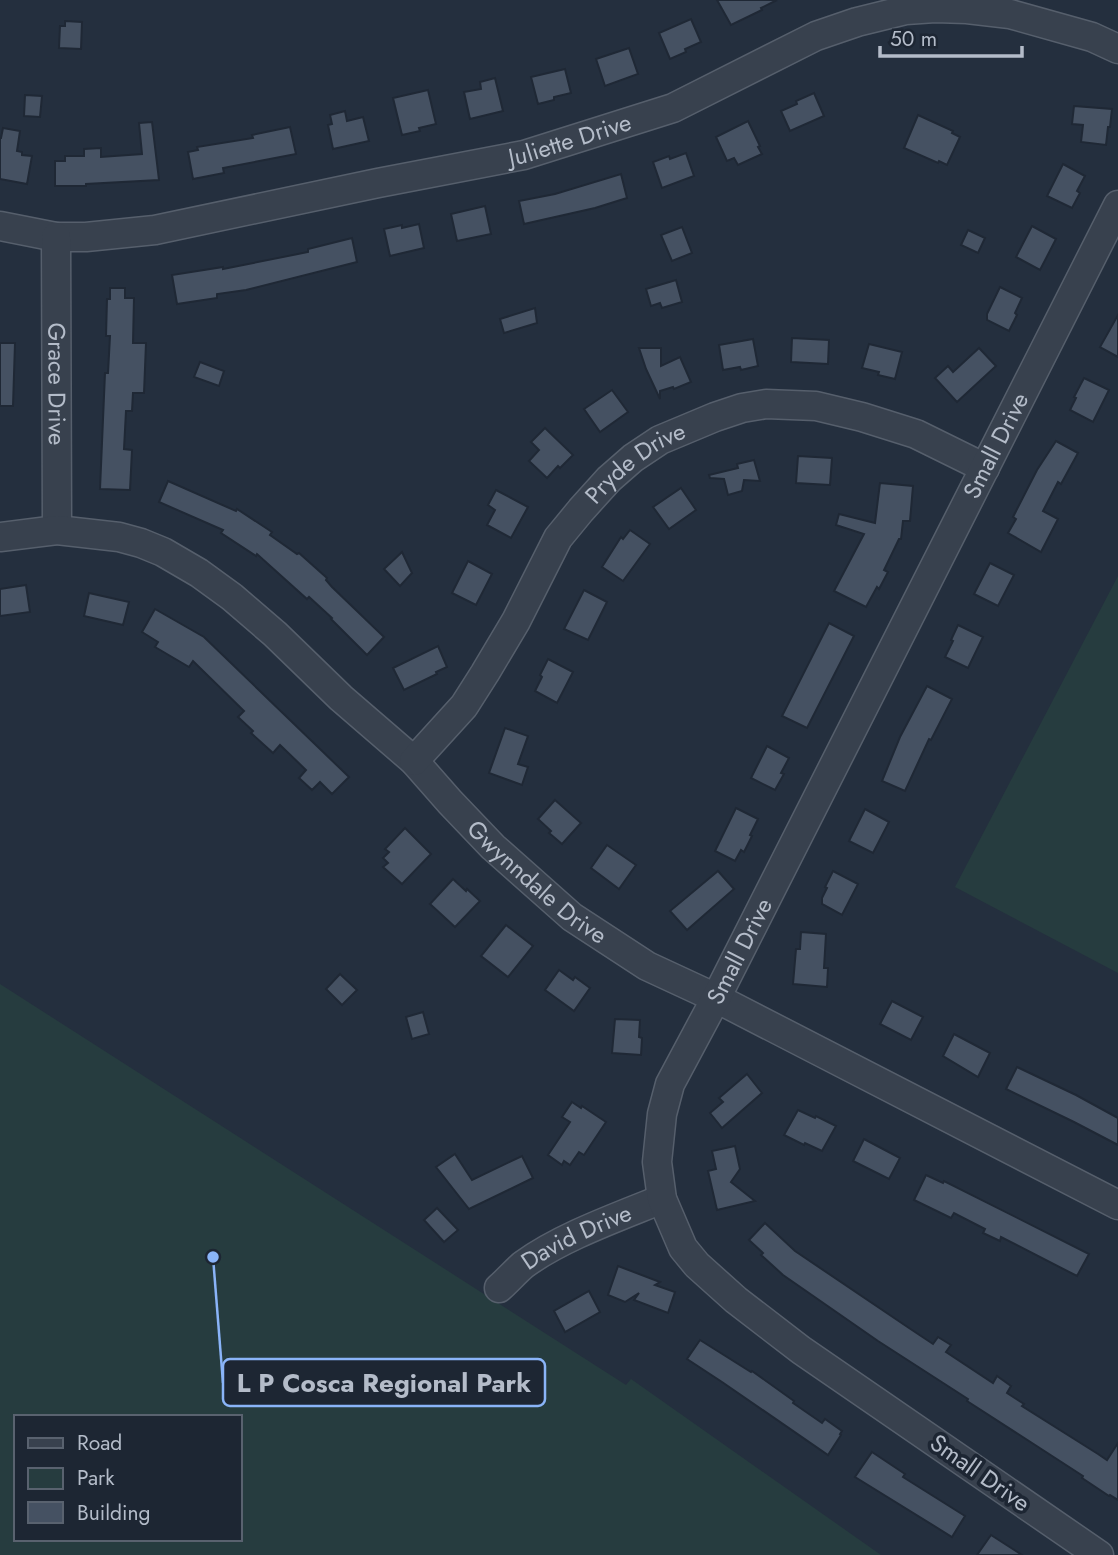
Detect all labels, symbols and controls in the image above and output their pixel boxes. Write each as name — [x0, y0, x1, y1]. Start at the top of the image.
scale bar — [880, 14, 1022, 58]
text: 50 m — [890, 24, 937, 54]
street label: Juliette Drive — [502, 104, 635, 175]
street label: Grace Drive — [39, 323, 75, 445]
street label: Small Drive — [954, 386, 1037, 505]
street label: Pryde Drive — [577, 413, 691, 512]
street label: Gwynndale Drive — [459, 812, 614, 952]
street label: Small Drive — [698, 892, 781, 1010]
street label: David Drive — [514, 1195, 637, 1278]
callout: L P Cosca Regional Park — [223, 1359, 545, 1406]
text: L P Cosca Regional Park — [237, 1364, 531, 1402]
legend — [14, 1415, 242, 1541]
street label: Small Drive — [923, 1425, 1037, 1520]
text: Road — [77, 1428, 122, 1458]
text: Park — [77, 1463, 115, 1493]
text: Building — [77, 1498, 150, 1528]

